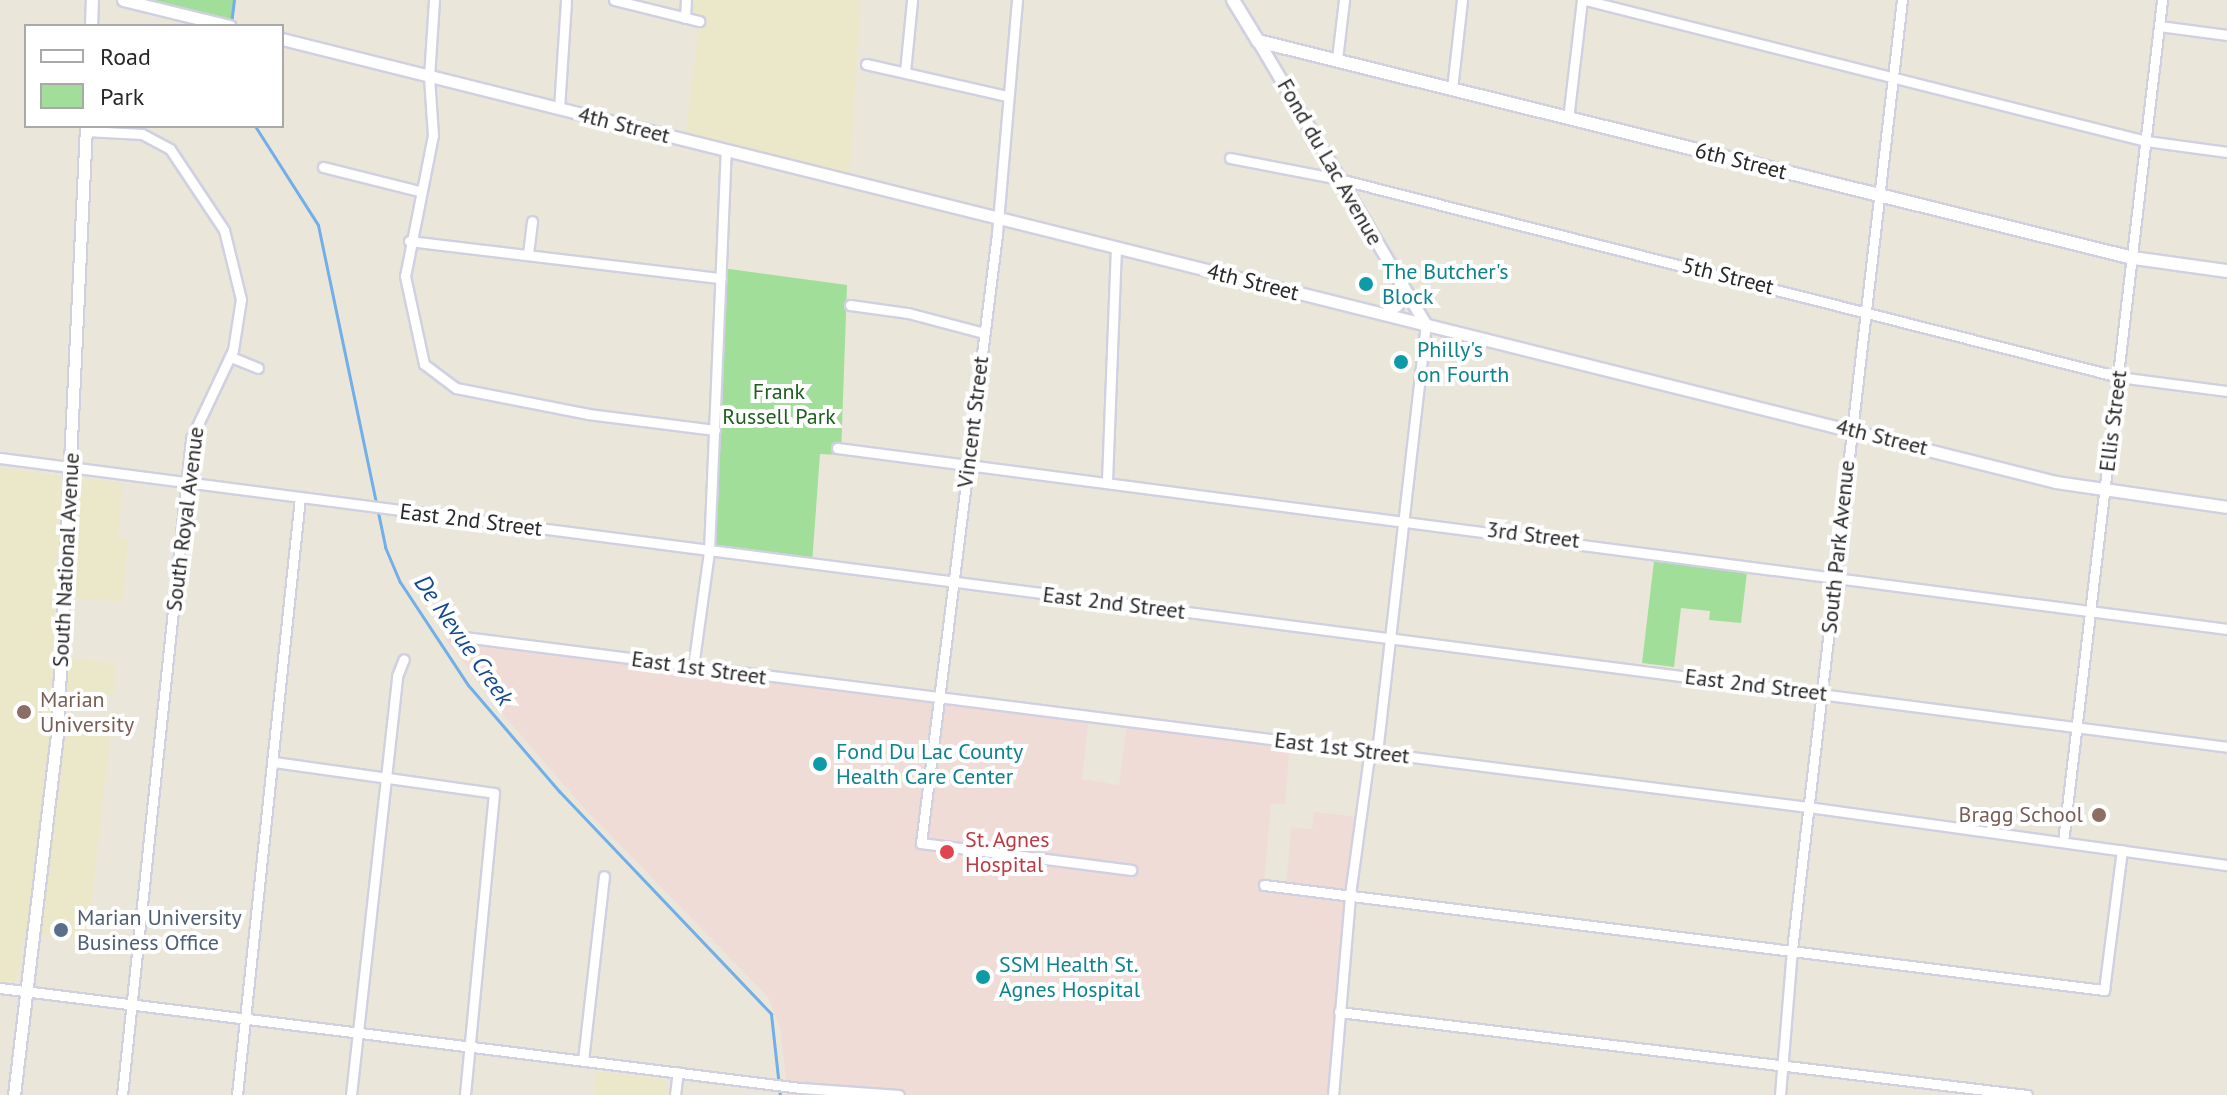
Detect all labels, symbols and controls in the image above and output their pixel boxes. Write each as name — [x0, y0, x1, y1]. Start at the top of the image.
legend — [24, 24, 284, 128]
text: Road — [100, 41, 151, 72]
street label: Fond du Lac Avenue — [1271, 74, 1389, 250]
text: Park — [100, 81, 144, 112]
street label: 4th Street — [575, 101, 673, 149]
street label: 6th Street — [1692, 137, 1790, 185]
street label: 5th Street — [1679, 252, 1777, 300]
street label: 4th Street — [1204, 258, 1302, 306]
place label: The Butcher's Block — [1382, 258, 1509, 310]
marker: The Butcher's Block — [1357, 275, 1375, 293]
place label: Philly's on Fourth — [1417, 336, 1509, 388]
marker: Philly's on Fourth — [1392, 353, 1410, 371]
street label: Vincent Street — [952, 355, 994, 489]
street label: Ellis Street — [2094, 369, 2132, 473]
park label: Frank Russell Park — [722, 378, 836, 430]
street label: 4th Street — [1833, 413, 1931, 461]
street label: South Royal Avenue — [161, 425, 209, 613]
street label: South National Avenue — [47, 452, 85, 668]
street label: South Park Avenue — [1816, 458, 1860, 636]
street label: East 2nd Street — [398, 498, 544, 542]
street label: 3rd Street — [1485, 516, 1581, 554]
water label: De Nevue Creek — [408, 569, 520, 711]
street label: East 2nd Street — [1041, 581, 1187, 625]
street label: East 1st Street — [630, 645, 768, 691]
street label: East 2nd Street — [1683, 663, 1829, 707]
place label: Marian University — [40, 686, 134, 738]
marker: Marian University — [15, 703, 33, 721]
street label: East 1st Street — [1273, 727, 1411, 769]
place label: Fond Du Lac County Health Care Center — [836, 738, 1024, 790]
marker: Fond Du Lac County Health Care Center — [811, 755, 829, 773]
place label: Bragg School — [1959, 802, 2083, 828]
marker: Bragg School — [2090, 806, 2108, 824]
place label: St. Agnes Hospital — [965, 826, 1052, 878]
marker: St. Agnes Hospital — [936, 841, 958, 863]
place label: Marian University Business Office — [77, 904, 242, 956]
marker: Marian University Business Office — [52, 921, 70, 939]
place label: SSM Health St. Agnes Hospital — [999, 951, 1140, 1002]
marker: SSM Health St. Agnes Hospital — [974, 968, 992, 986]

